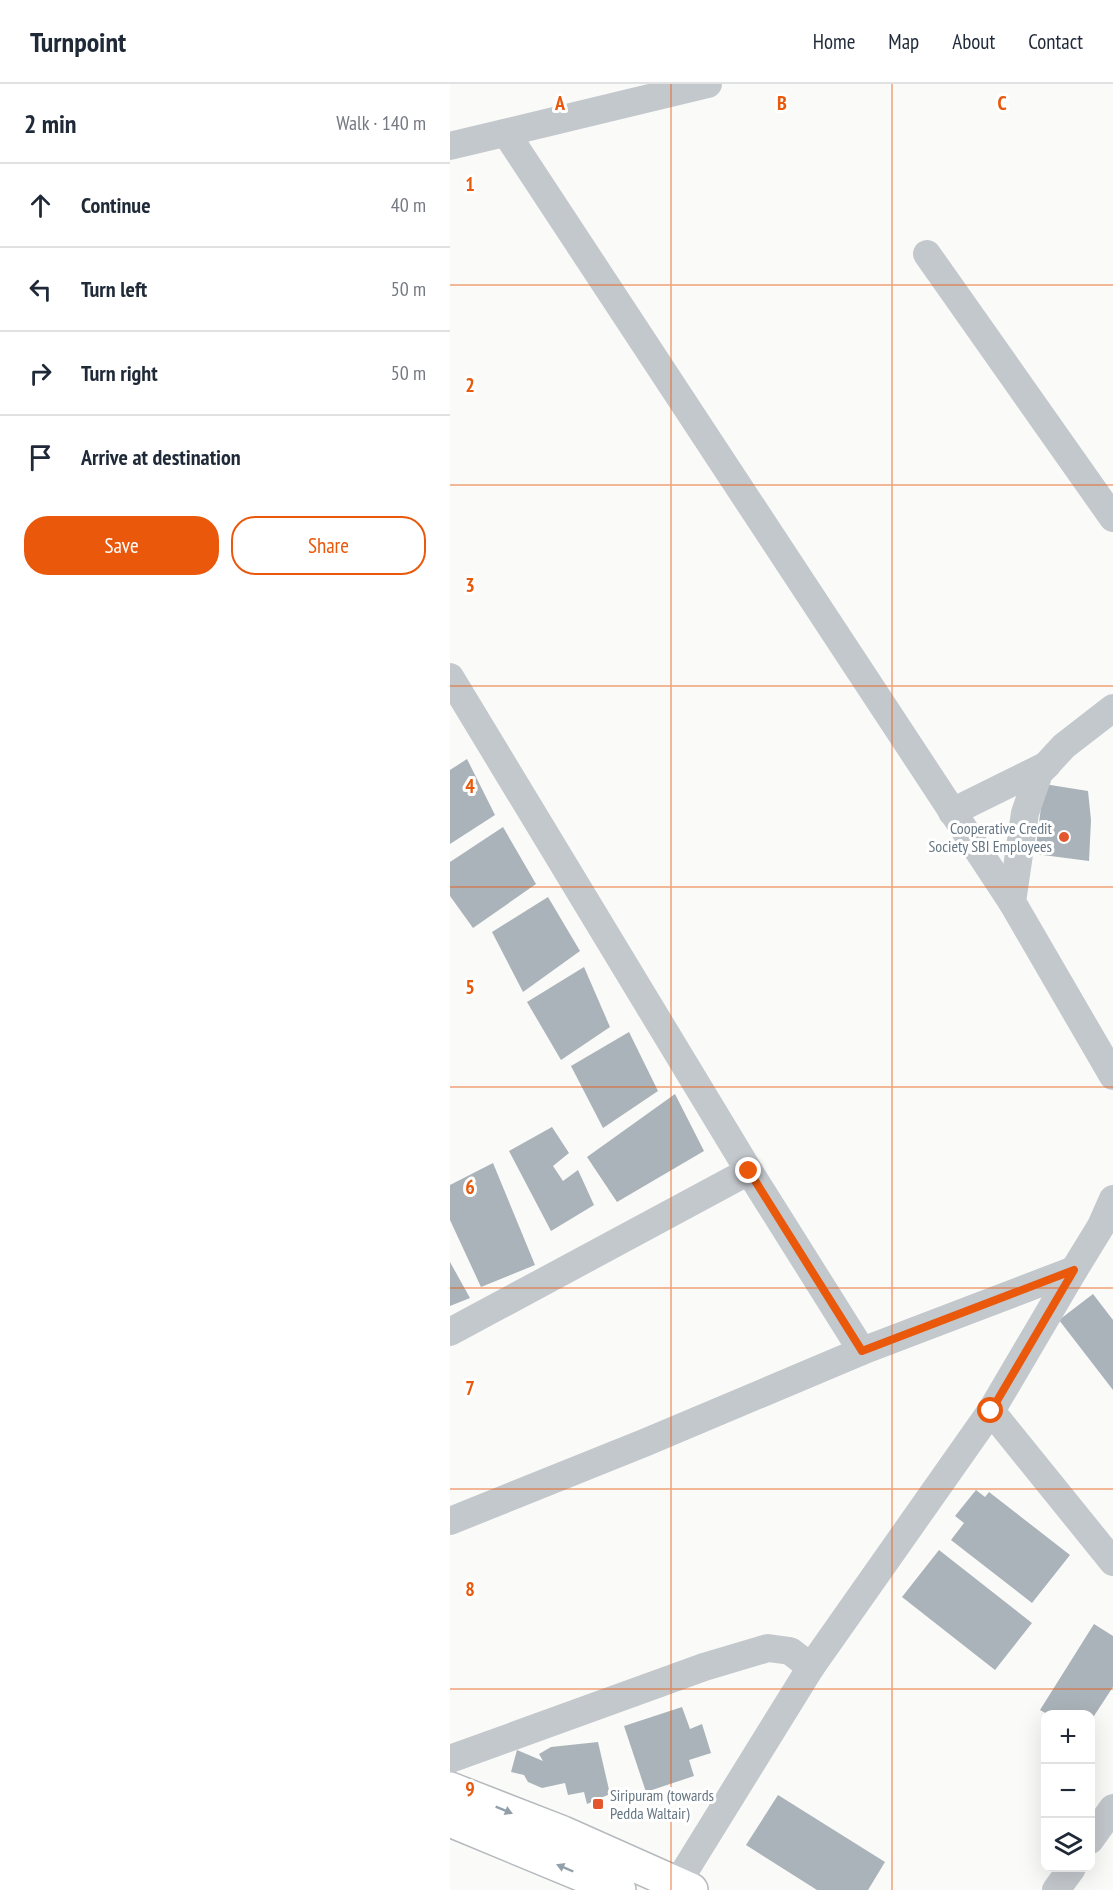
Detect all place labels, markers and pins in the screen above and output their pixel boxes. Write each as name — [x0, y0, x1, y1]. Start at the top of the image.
place label: Cooperative Credit Society SBI Employees — [928, 818, 1053, 856]
marker: Cooperative Credit Society SBI Employees — [1057, 830, 1071, 844]
place label: Siripuram (towards Pedda Waltair) — [610, 1785, 714, 1823]
marker: Siripuram (towards Pedda Waltair) — [591, 1797, 605, 1811]

